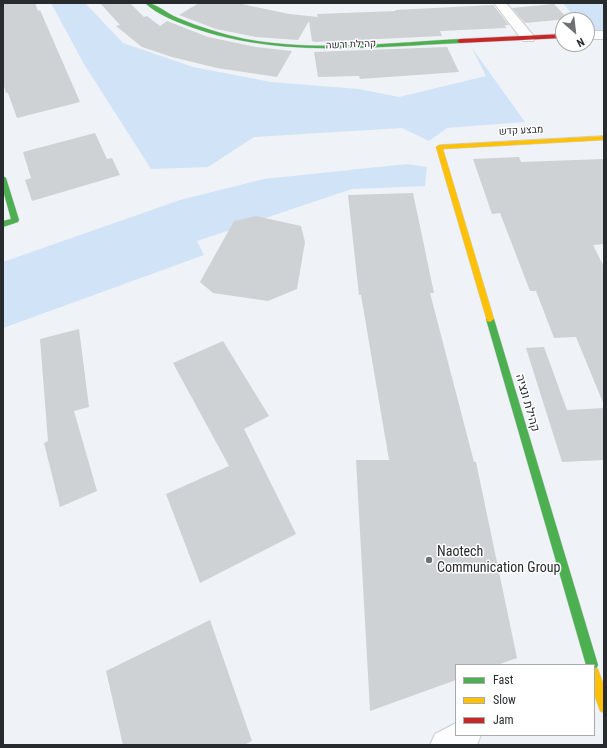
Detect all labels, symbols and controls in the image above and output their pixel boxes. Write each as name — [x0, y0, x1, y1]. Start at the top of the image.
north arrow — [555, 12, 595, 52]
text: N — [574, 35, 586, 49]
street label: קהילת ורשה — [326, 38, 376, 52]
street label: מבצע קדש — [498, 124, 544, 138]
street label: קהילת ונציה — [512, 372, 542, 434]
place label: Naotech Communication Group — [437, 544, 560, 576]
marker: Naotech Communication Group — [424, 555, 434, 565]
legend — [455, 664, 595, 736]
text: Fast — [493, 673, 513, 687]
text: Slow — [493, 693, 516, 707]
text: Jam — [493, 713, 514, 727]

